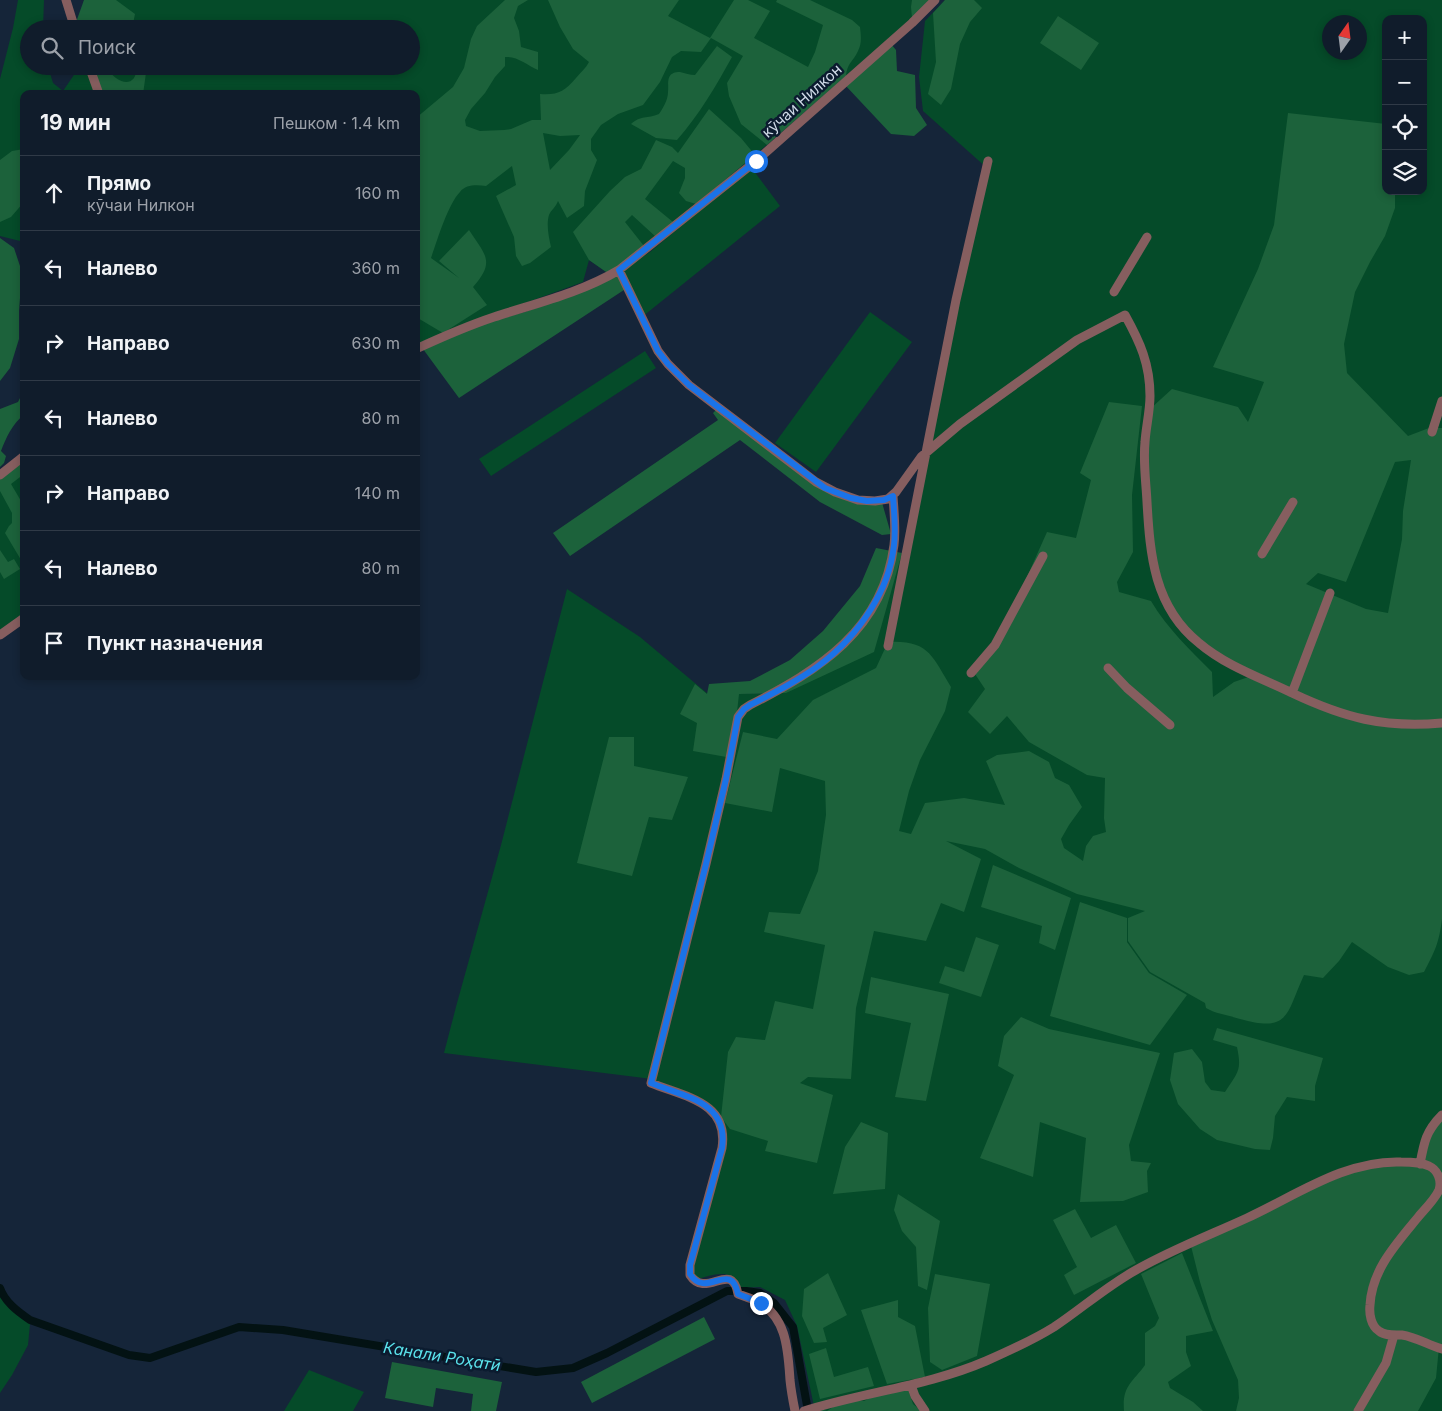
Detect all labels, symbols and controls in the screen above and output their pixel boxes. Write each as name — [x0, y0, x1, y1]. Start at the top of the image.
north arrow — [1322, 15, 1367, 60]
map controls — [1382, 15, 1427, 195]
button: + — [1382, 15, 1427, 60]
search box — [20, 20, 420, 75]
icon: search — [38, 34, 66, 62]
text: Поиск — [78, 36, 136, 59]
street label: кӯчаи Нилкон — [758, 60, 846, 141]
button: − — [1382, 60, 1427, 105]
button: locate — [1382, 105, 1427, 150]
text: 19 мин — [40, 110, 111, 135]
text: Пешком · 1.4 km — [273, 113, 400, 133]
route start — [745, 150, 768, 173]
button: layers — [1382, 150, 1427, 195]
text: Прямо — [87, 172, 151, 195]
icon: ahead — [40, 179, 68, 207]
text: 160 m — [355, 183, 400, 203]
text: кӯчаи Нилкон — [87, 195, 195, 215]
icon: left — [40, 254, 68, 282]
text: Налево — [87, 257, 158, 280]
text: 360 m — [352, 258, 400, 278]
icon: right — [40, 329, 68, 357]
text: Направо — [87, 332, 170, 355]
text: 630 m — [352, 333, 400, 353]
icon: left — [40, 404, 68, 432]
text: Налево — [87, 407, 158, 430]
text: 80 m — [361, 408, 400, 428]
icon: right — [40, 479, 68, 507]
text: Направо — [87, 482, 170, 505]
text: 140 m — [355, 483, 400, 503]
icon: left — [40, 554, 68, 582]
text: Налево — [87, 557, 158, 580]
text: 80 m — [361, 558, 400, 578]
icon: arrive — [40, 629, 68, 657]
text: Пункт назначения — [87, 632, 263, 655]
route end — [750, 1292, 773, 1315]
water label: Канали Роҳатӣ — [382, 1337, 502, 1375]

